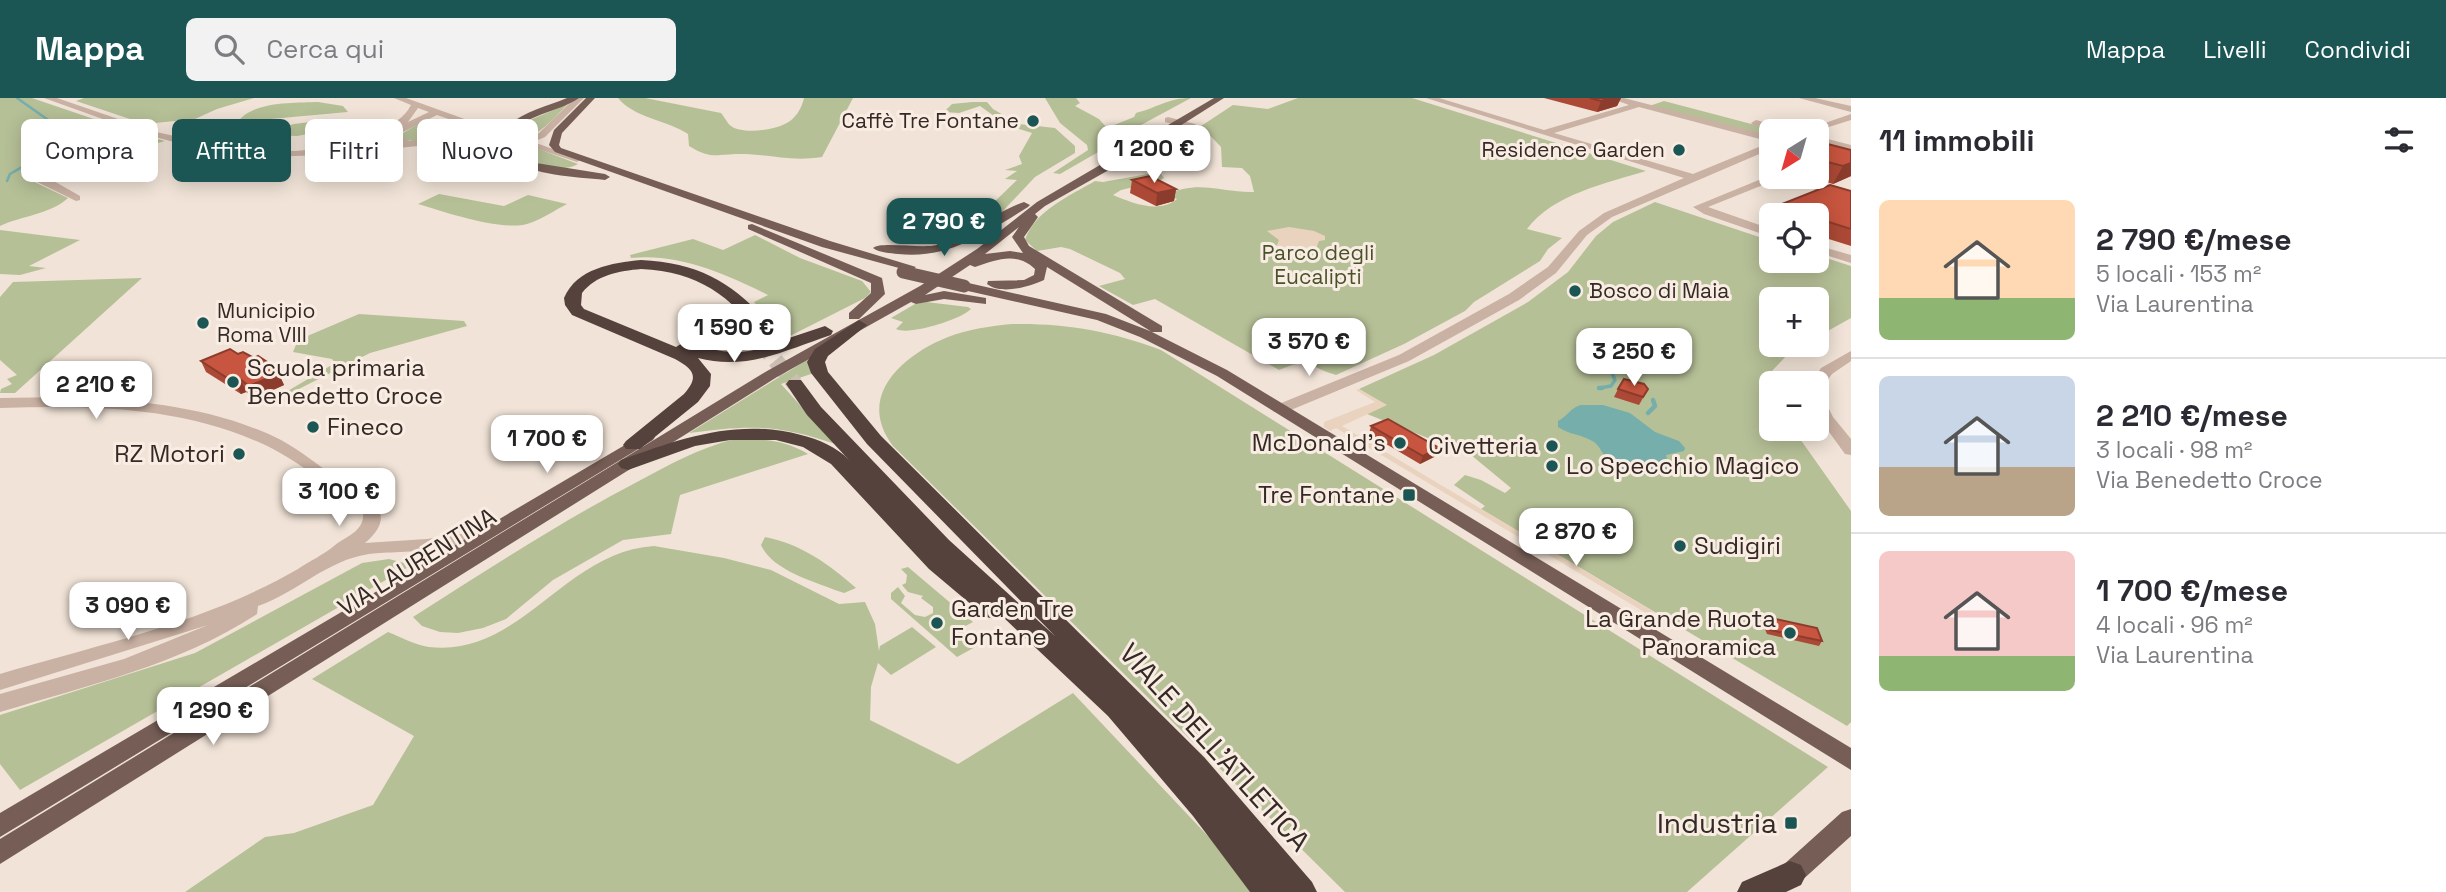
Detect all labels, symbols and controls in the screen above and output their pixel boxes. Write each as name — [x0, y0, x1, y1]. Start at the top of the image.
search box — [186, 18, 676, 81]
text: Mappa — [35, 28, 144, 70]
icon: search — [210, 30, 248, 68]
text: Cerca qui — [266, 32, 384, 66]
text: Mappa — [2086, 34, 2165, 65]
text: Livelli — [2203, 34, 2267, 65]
text: Condividi — [2305, 34, 2411, 65]
place label: Caffè Tre Fontane — [841, 107, 1019, 134]
marker: Caffè Tre Fontane — [1025, 113, 1041, 129]
chip: Compra — [21, 119, 158, 182]
chip: Affitta — [172, 119, 291, 182]
chip: Filtri — [305, 119, 403, 182]
chip: Nuovo — [417, 119, 538, 182]
north arrow — [1759, 119, 1829, 189]
map controls — [1759, 119, 1829, 441]
text: 11 immobili — [1879, 121, 2034, 160]
icon: filters — [2380, 121, 2418, 159]
pin: 1 200 € — [1089, 126, 1219, 185]
text: 1 200 € — [1113, 133, 1195, 163]
place label: Residence Garden — [1482, 136, 1665, 163]
marker: Residence Garden — [1671, 142, 1687, 158]
pin: 2 790 € — [879, 198, 1009, 258]
button: locate — [1759, 203, 1829, 273]
text: 2 790 € — [903, 206, 985, 236]
text: 2 790 €/mese — [2096, 220, 2292, 259]
icon: home — [1935, 228, 2019, 312]
park label: Parco degli Eucalipti — [1262, 239, 1374, 290]
text: 5 locali · 153 m² — [2096, 259, 2261, 289]
place label: Bosco di Maia — [1589, 277, 1729, 304]
marker: Bosco di Maia — [1567, 283, 1583, 299]
button: + — [1759, 287, 1829, 357]
text: Via Laurentina — [2096, 289, 2254, 319]
place label: Municipio Roma VIII — [217, 297, 315, 348]
pin: 1 590 € — [669, 304, 799, 364]
text: 1 590 € — [694, 312, 774, 342]
marker: Municipio Roma VIII — [195, 315, 211, 331]
pin: 3 570 € — [1244, 318, 1374, 378]
text: 3 570 € — [1268, 326, 1350, 356]
pin: 3 250 € — [1569, 328, 1699, 388]
text: 3 250 € — [1592, 336, 1676, 366]
place label: Scuola primaria Benedetto Croce — [247, 352, 443, 411]
pin: 2 210 € — [31, 362, 161, 421]
text: 2 210 € — [56, 369, 136, 399]
button: − — [1759, 371, 1829, 441]
marker: Scuola primaria Benedetto Croce — [225, 374, 241, 390]
text: 2 210 €/mese — [2096, 396, 2288, 435]
icon: home — [1935, 404, 2019, 488]
place label: Fineco — [327, 411, 404, 442]
pin: 1 700 € — [482, 416, 612, 475]
marker: Fineco — [305, 419, 321, 435]
text: 1 700 € — [507, 423, 587, 453]
place label: McDonald's — [1252, 427, 1386, 458]
place label: Civetteria — [1428, 430, 1538, 461]
marker: McDonald's — [1392, 435, 1408, 451]
text: 3 locali · 98 m² — [2096, 435, 2253, 465]
place label: RZ Motori — [114, 438, 225, 469]
marker: Civetteria — [1544, 438, 1560, 454]
marker: RZ Motori — [231, 446, 247, 462]
place label: Lo Specchio Magico — [1566, 450, 1799, 481]
marker: Lo Specchio Magico — [1544, 458, 1560, 474]
text: Via Benedetto Croce — [2096, 465, 2323, 495]
pin: 3 100 € — [274, 468, 404, 528]
text: 3 100 € — [298, 476, 380, 506]
place label: Tre Fontane — [1258, 479, 1395, 510]
marker: Tre Fontane — [1401, 487, 1417, 503]
street label: VIA LAURENTINA — [332, 500, 502, 623]
pin: 2 870 € — [1511, 508, 1641, 568]
text: 2 870 € — [1535, 516, 1617, 546]
place label: Sudigiri — [1694, 530, 1781, 561]
marker: Sudigiri — [1672, 538, 1688, 554]
text: 1 700 €/mese — [2096, 571, 2288, 610]
icon: home — [1935, 579, 2019, 663]
pin: 3 090 € — [63, 582, 193, 642]
text: 3 090 € — [85, 590, 171, 620]
place label: Garden Tre Fontane — [951, 593, 1074, 652]
place label: La Grande Ruota Panoramica — [1585, 603, 1776, 662]
text: 4 locali · 96 m² — [2096, 610, 2253, 640]
marker: Garden Tre Fontane — [929, 615, 945, 631]
marker: La Grande Ruota Panoramica — [1782, 625, 1798, 641]
street label: VIALE DELL'ATLETICA — [1112, 635, 1318, 859]
text: Via Laurentina — [2096, 640, 2254, 670]
pin: 1 290 € — [148, 688, 278, 747]
text: 1 290 € — [173, 695, 253, 725]
place label: Industria — [1657, 805, 1777, 841]
marker: Industria — [1783, 815, 1799, 831]

